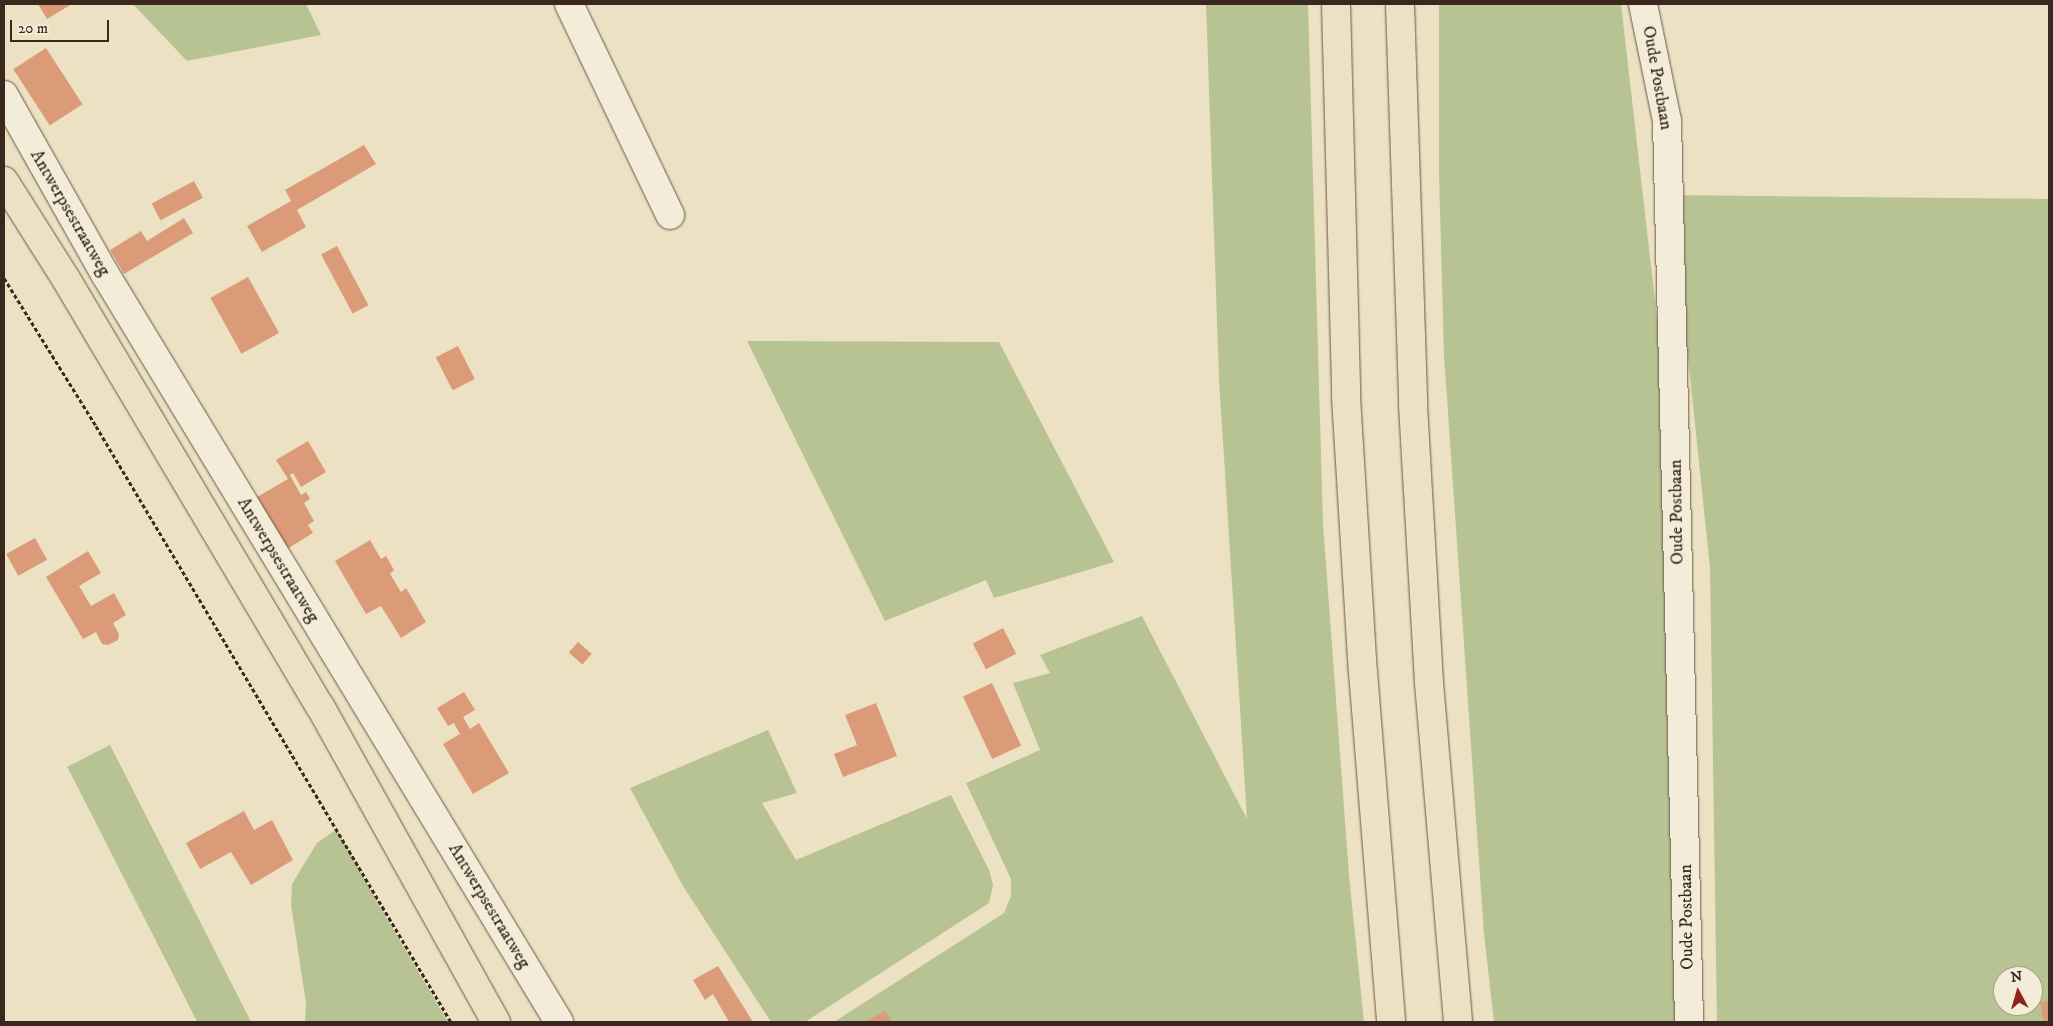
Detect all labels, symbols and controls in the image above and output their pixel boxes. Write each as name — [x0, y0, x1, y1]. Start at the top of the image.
scale bar — [12, 10, 111, 42]
text: 20 m — [18, 19, 48, 38]
street label: Oude Postbaan — [1637, 24, 1677, 132]
street label: Antwerpsestraatweg — [25, 146, 115, 280]
street label: Oude Postbaan — [1665, 459, 1689, 565]
street label: Antwerpsestraatweg — [232, 494, 324, 626]
street label: Antwerpsestraatweg — [443, 840, 535, 972]
street label: Oude Postbaan — [1675, 864, 1699, 970]
north arrow — [1993, 966, 2043, 1016]
text: N — [2010, 968, 2023, 987]

